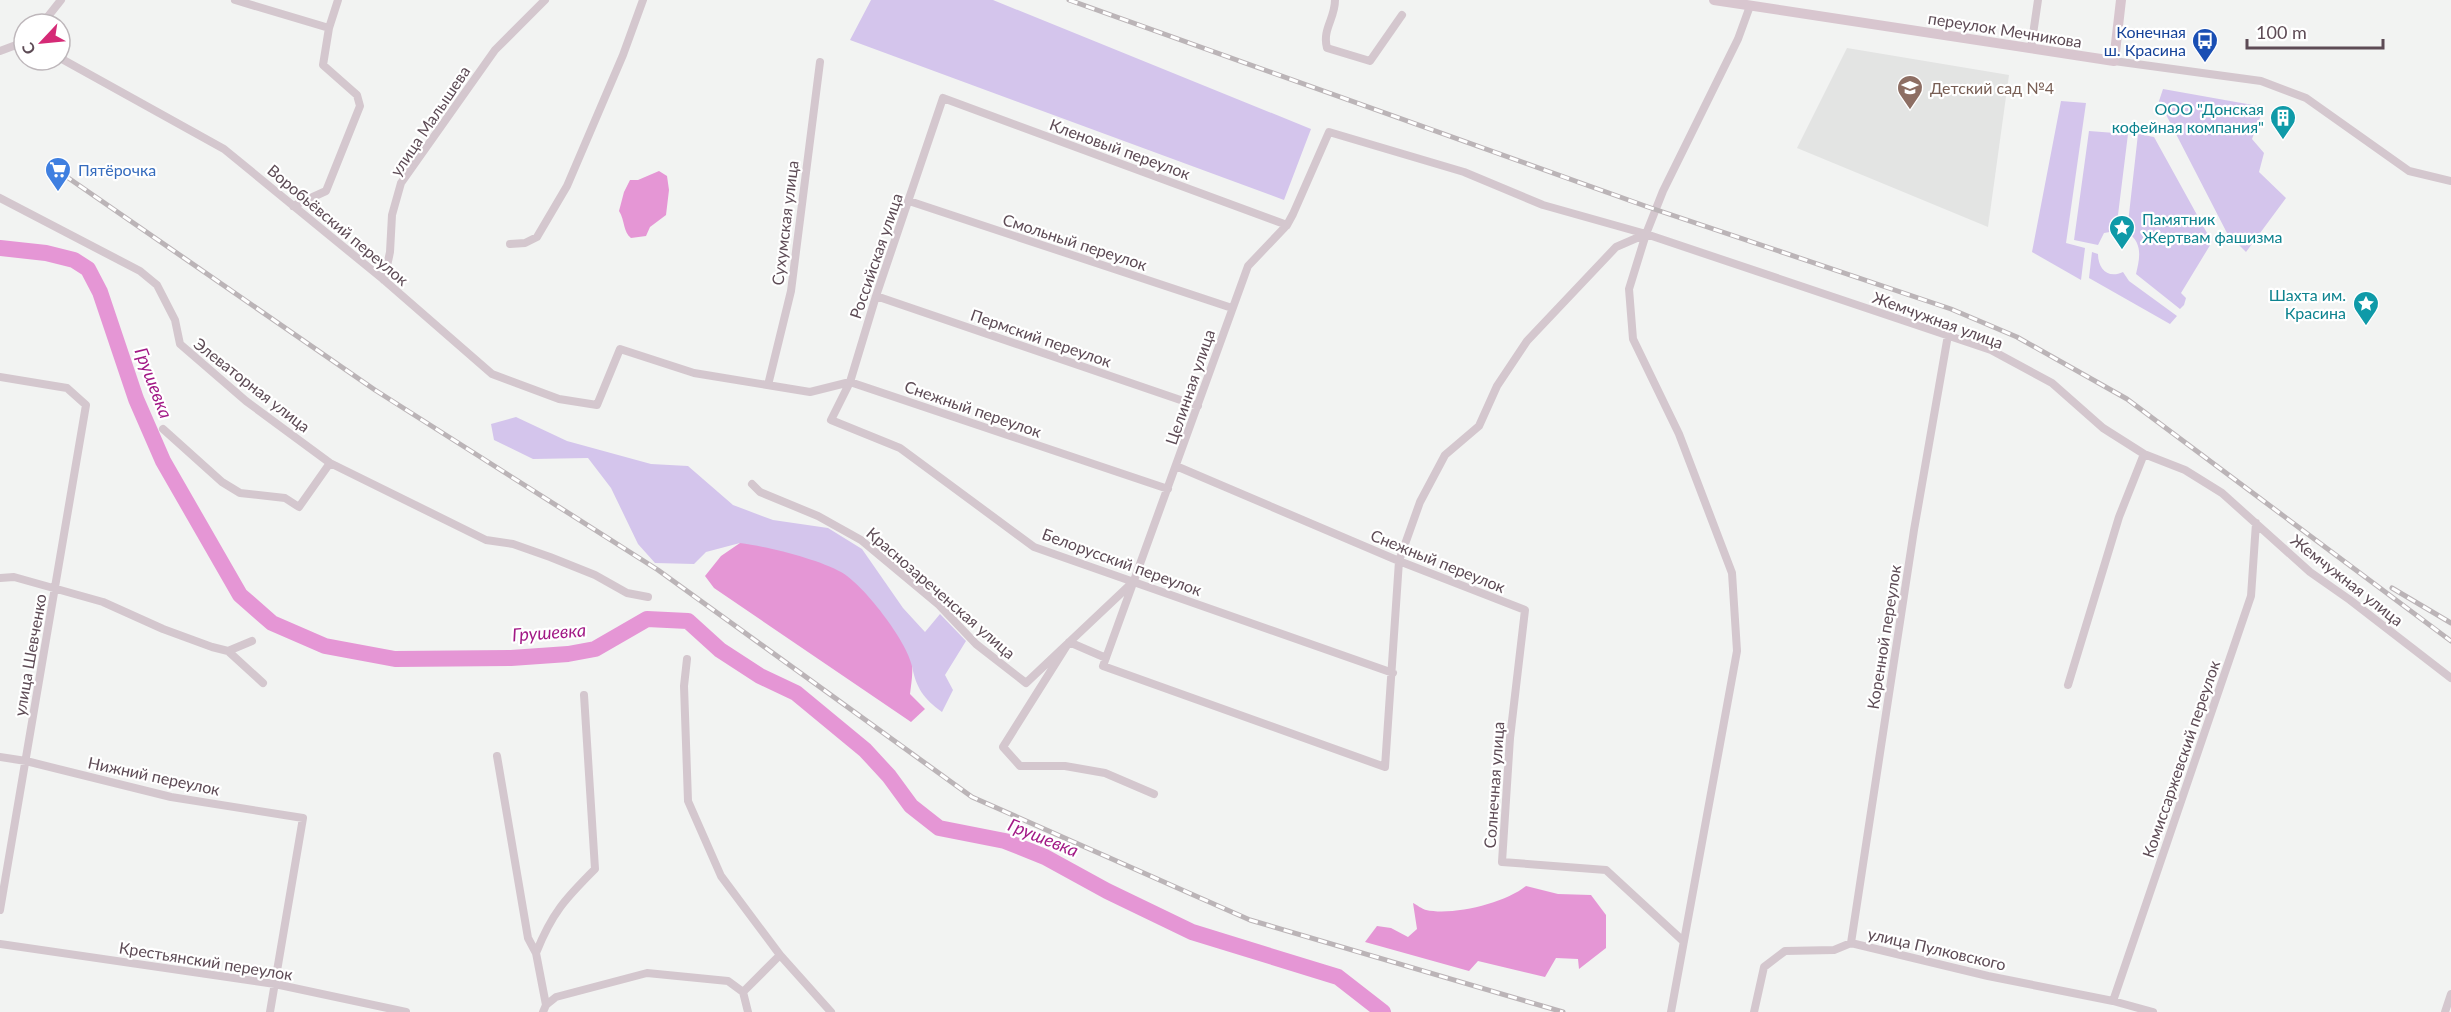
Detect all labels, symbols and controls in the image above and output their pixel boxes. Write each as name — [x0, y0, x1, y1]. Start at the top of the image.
street label: переулок Мечникова — [1927, 8, 2083, 51]
north arrow — [12, 12, 72, 72]
scale bar — [2247, 12, 2384, 50]
text: 100 m — [2256, 21, 2307, 43]
place label: Конечная ш. Красина — [2104, 22, 2186, 59]
bus stop icon: Конечная ш. Красина — [2190, 26, 2220, 64]
text: С — [17, 40, 39, 58]
street label: улица Малышева — [386, 62, 473, 179]
school or university icon: Детский сад №4 — [1895, 73, 1925, 111]
place label: Детский сад №4 — [1930, 78, 2054, 97]
place label: ООО "Донская кофейная компания" — [2112, 99, 2264, 136]
building icon: ООО "Донская кофейная компания" — [2268, 103, 2298, 141]
street label: Кленовый переулок — [1047, 114, 1194, 183]
supermarket icon: Пятёрочка — [43, 155, 73, 193]
street label: Сухумская улица — [767, 159, 802, 286]
place label: Пятёрочка — [78, 160, 156, 179]
street label: Воробьёвский переулок — [264, 160, 413, 290]
street label: Российская улица — [845, 191, 906, 321]
street label: Смольный переулок — [1001, 209, 1150, 274]
place label: Памятник Жертвам фашизма — [2142, 209, 2283, 246]
place icon: Памятник Жертвам фашизма — [2107, 213, 2137, 251]
place label: Шахта им. Красина — [2269, 285, 2346, 322]
street label: Жемчужная улица — [1870, 287, 2006, 352]
place icon: Шахта им. Красина — [2351, 289, 2381, 327]
street label: Пермский переулок — [968, 305, 1115, 371]
street label: Целинная улица — [1161, 327, 1218, 447]
street label: Элеваторная улица — [190, 333, 314, 436]
water label: Грушевка — [130, 344, 177, 421]
street label: Снежный переулок — [902, 376, 1045, 441]
street label: Краснозареченская улица — [863, 523, 1020, 662]
street label: Белорусский переулок — [1040, 524, 1205, 599]
street label: Снежный переулок — [1368, 525, 1509, 596]
street label: Жемчужная улица — [2287, 530, 2407, 629]
street label: Коренной переулок — [1863, 563, 1904, 710]
street label: улица Шевченко — [9, 592, 50, 718]
water label: Грушевка — [511, 618, 587, 646]
street label: Комиссаржевский переулок — [2138, 657, 2224, 860]
street label: Солнечная улица — [1480, 721, 1507, 849]
street label: Нижний переулок — [86, 752, 222, 799]
water label: Грушевка — [1005, 813, 1082, 861]
street label: улица Пулковского — [1866, 923, 2008, 974]
street label: Крестьянский переулок — [118, 937, 295, 984]

